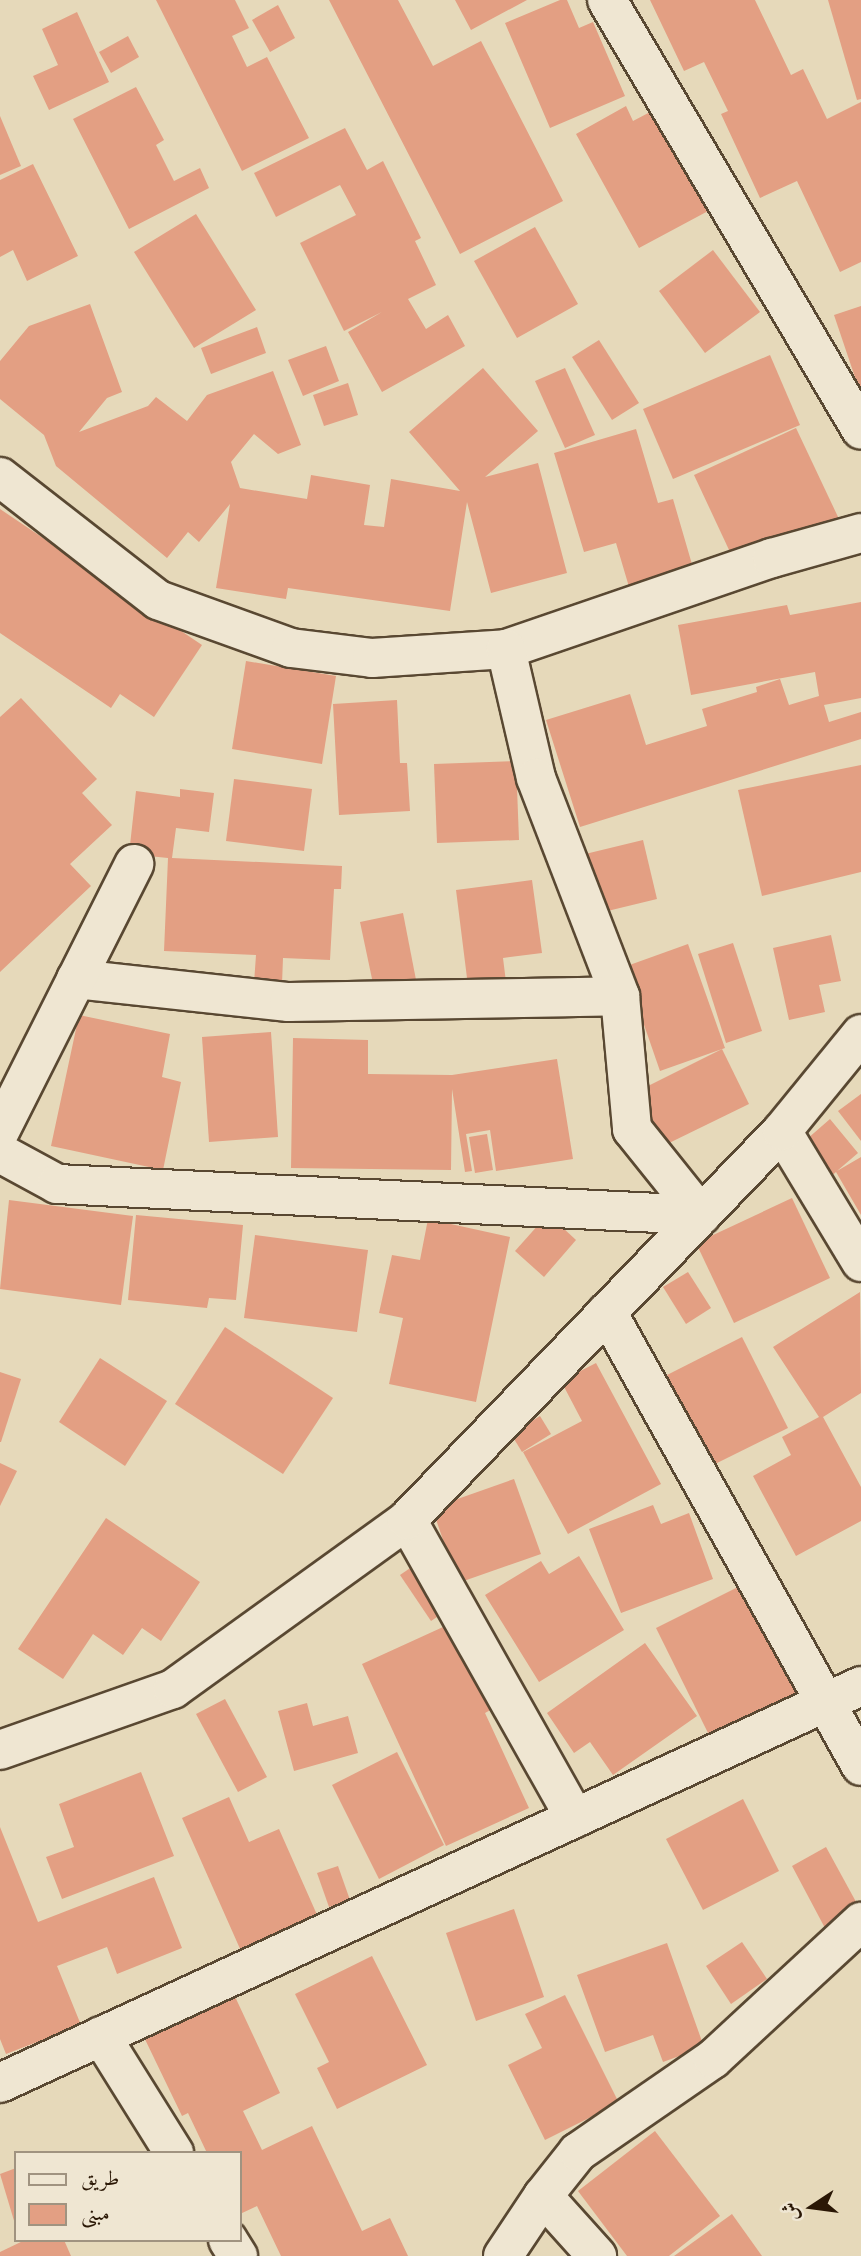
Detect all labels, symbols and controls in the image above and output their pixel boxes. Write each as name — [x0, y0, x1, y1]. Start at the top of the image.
legend — [14, 2151, 242, 2242]
text: طريق — [81, 2166, 119, 2193]
north arrow — [777, 2172, 847, 2242]
text: ش — [778, 2200, 805, 2224]
text: مبنى — [81, 2201, 110, 2228]

